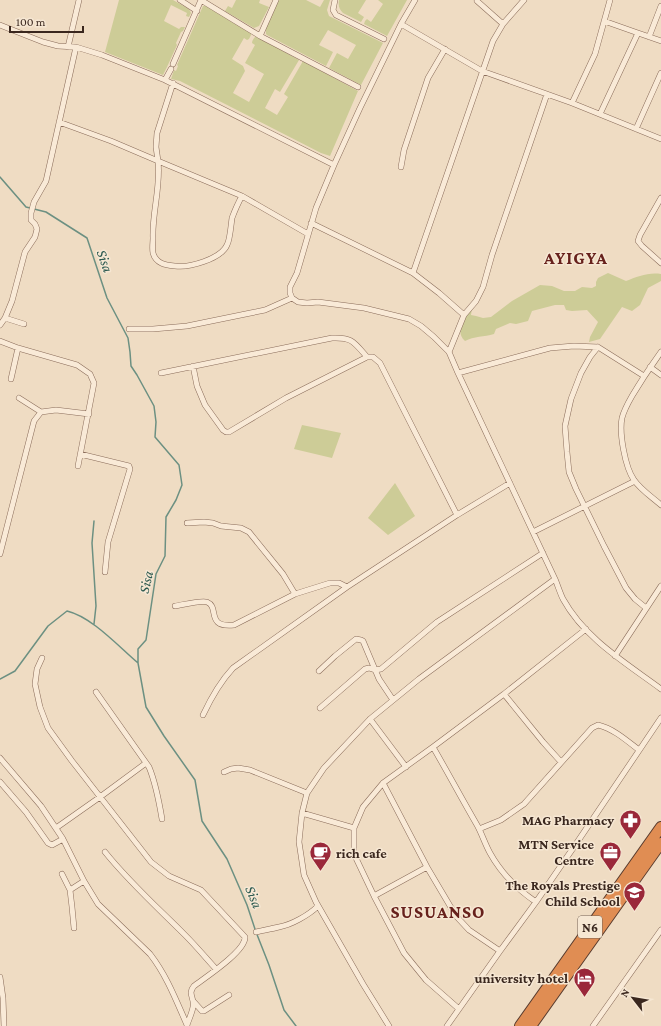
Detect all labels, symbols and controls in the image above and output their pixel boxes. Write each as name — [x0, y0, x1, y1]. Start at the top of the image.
scale bar — [10, 8, 83, 34]
text: 100 m — [16, 15, 46, 29]
water label: Sisa — [94, 248, 116, 274]
district label: AYIGYA — [543, 248, 608, 268]
water label: Sisa — [136, 569, 156, 595]
pharmacy icon: MAG Pharmacy — [617, 807, 643, 840]
place label: MAG Pharmacy — [522, 812, 614, 828]
place label: MTN Service Centre — [518, 836, 594, 868]
office icon: MTN Service Centre — [597, 839, 623, 872]
cafe icon: rich cafe — [307, 840, 333, 873]
place label: rich cafe — [336, 845, 387, 861]
place label: The Royals Prestige Child School — [505, 877, 620, 909]
school or university icon: The Royals Prestige Child School — [622, 880, 648, 913]
water label: Sisa — [242, 883, 266, 911]
district label: SUSUANSO — [391, 902, 485, 922]
road number: N6 — [578, 916, 602, 938]
hotel icon: university hotel — [571, 965, 597, 998]
place label: university hotel — [474, 970, 568, 986]
north arrow — [613, 978, 653, 1018]
text: N — [617, 986, 632, 999]

